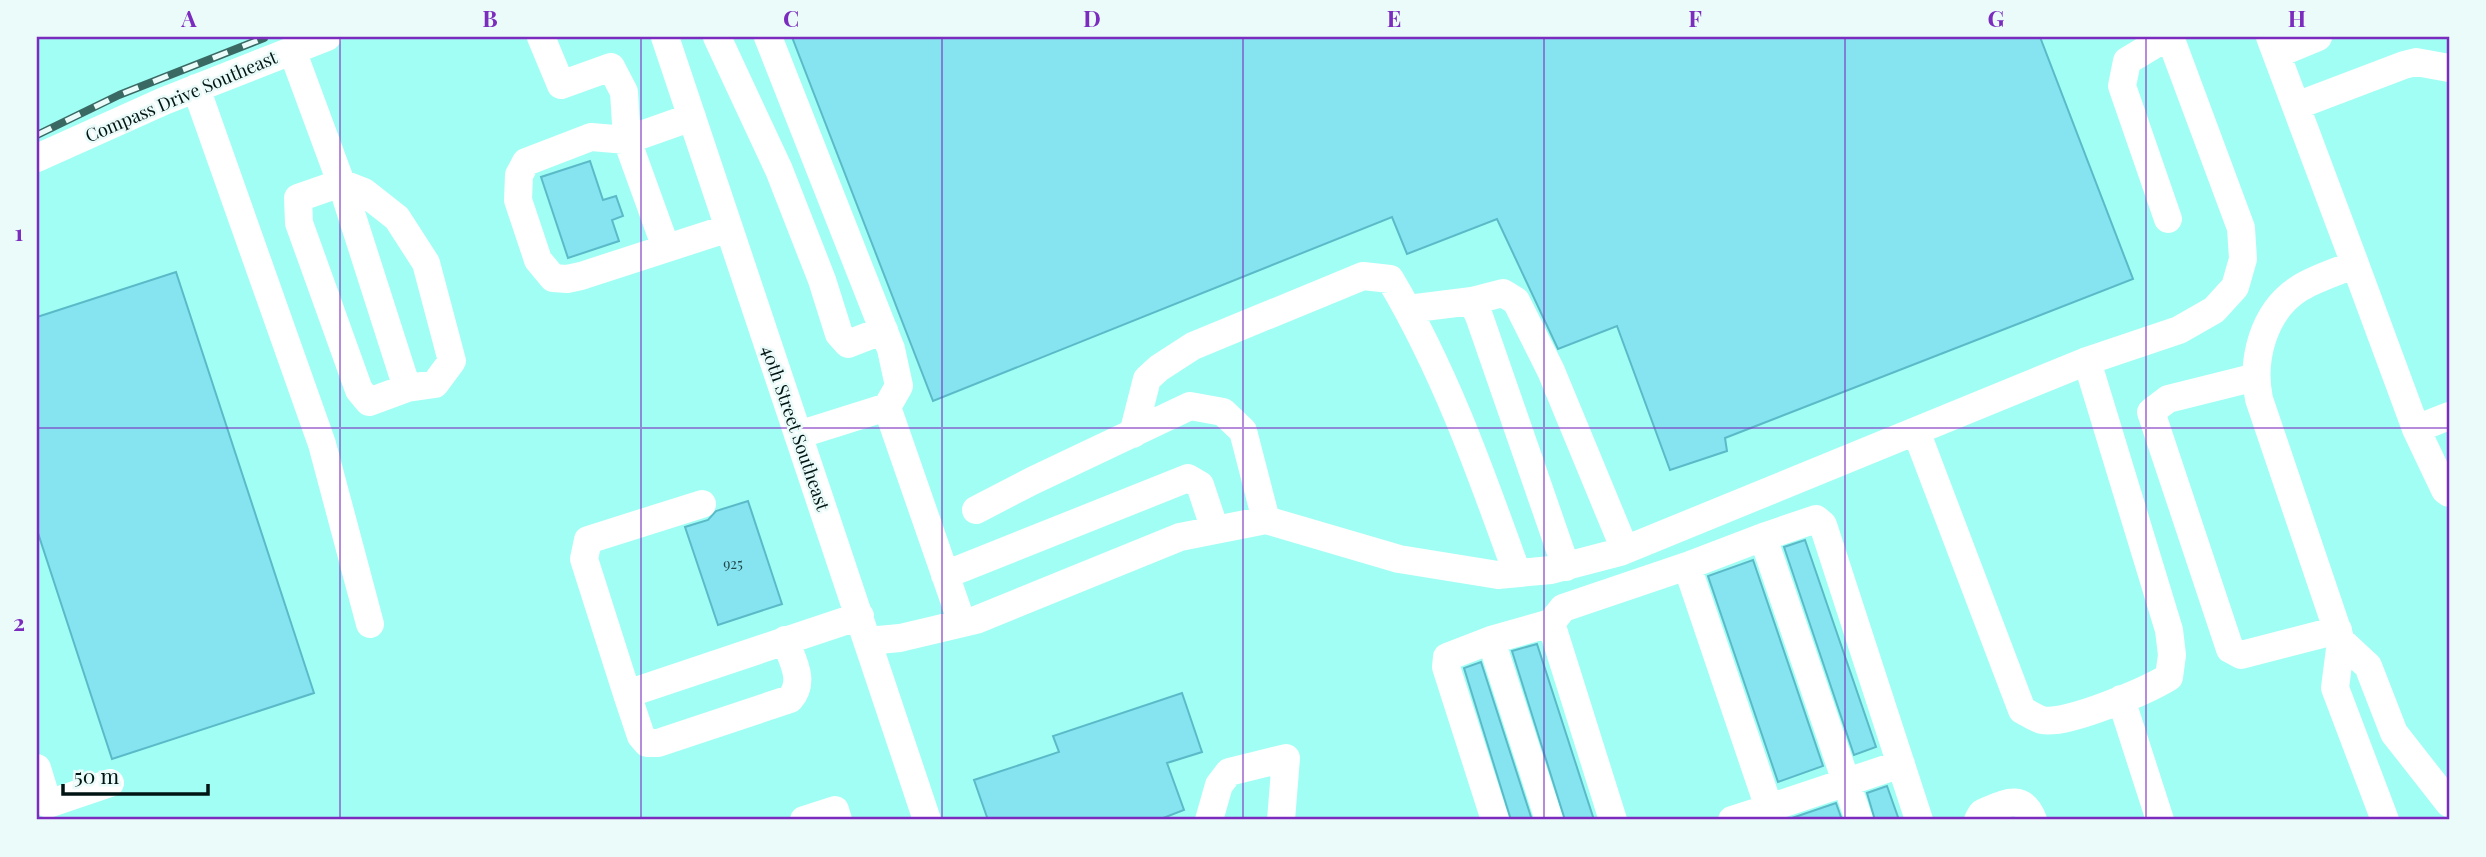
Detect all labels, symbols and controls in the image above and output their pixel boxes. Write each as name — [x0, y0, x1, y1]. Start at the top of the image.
text: A — [180, 2, 197, 33]
text: B — [482, 2, 498, 33]
text: C — [783, 2, 799, 33]
text: D — [1083, 2, 1101, 33]
text: E — [1387, 2, 1401, 33]
text: F — [1688, 2, 1702, 33]
text: G — [1988, 2, 2005, 33]
text: H — [2288, 2, 2306, 33]
street label: Compass Drive Southeast — [81, 44, 281, 147]
text: 1 — [15, 216, 24, 247]
street label: 40th Street Southeast — [756, 342, 836, 514]
house number: 925 — [723, 554, 743, 573]
text: 2 — [13, 606, 25, 637]
scale bar — [63, 752, 208, 796]
text: 50 m — [74, 761, 120, 789]

